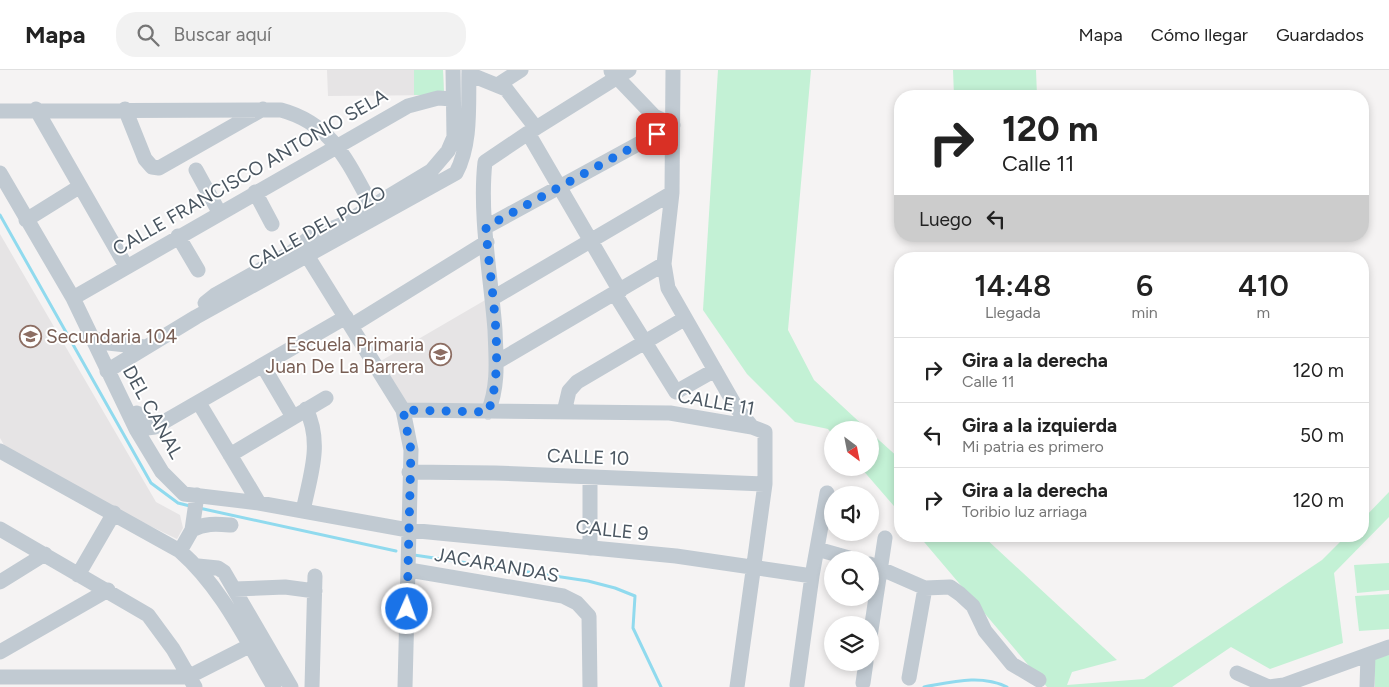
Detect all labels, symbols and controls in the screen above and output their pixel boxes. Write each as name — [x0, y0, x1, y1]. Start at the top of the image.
search box — [116, 12, 466, 57]
text: Mapa — [25, 20, 86, 49]
icon: search — [134, 21, 162, 49]
text: Buscar aquí — [174, 23, 271, 46]
text: Mapa — [1078, 24, 1123, 46]
text: Cómo llegar — [1151, 24, 1248, 46]
text: Guardados — [1276, 24, 1364, 46]
street label: CALLE FRANCISCO ANTONIO SELA — [109, 84, 392, 260]
text: 120 m — [1002, 108, 1099, 150]
icon: right — [919, 110, 984, 175]
pin — [636, 113, 678, 155]
icon: arrive — [643, 120, 671, 148]
text: Calle 11 — [1002, 150, 1074, 177]
street label: CALLE DEL POZO — [244, 181, 390, 275]
icon: left — [982, 205, 1010, 233]
text: Luego — [919, 208, 972, 231]
text: 14:48 — [974, 267, 1051, 304]
text: 6 — [1136, 267, 1153, 304]
text: 410 — [1238, 267, 1289, 304]
text: Llegada — [985, 303, 1041, 322]
text: min — [1132, 303, 1158, 322]
text: m — [1257, 303, 1270, 322]
school or university icon: Secundaria 104 — [18, 324, 42, 348]
place label: Secundaria 104 — [46, 325, 178, 348]
place label: Escuela Primaria Juan De La Barrera — [266, 333, 424, 378]
school or university icon: Escuela Primaria Juan De La Barrera — [428, 343, 452, 367]
text: Gira a la derecha — [962, 349, 1108, 372]
icon: right — [919, 356, 947, 384]
text: 120 m — [1292, 359, 1344, 382]
street label: DEL CANAL — [118, 361, 188, 463]
text: Calle 11 — [962, 372, 1015, 391]
street label: CALLE 11 — [676, 384, 756, 420]
text: Gira a la izquierda — [962, 414, 1117, 437]
north arrow — [824, 421, 879, 476]
map controls — [824, 421, 879, 671]
icon: left — [919, 421, 947, 449]
text: 50 m — [1300, 424, 1344, 447]
text: Mi patria es primero — [962, 437, 1104, 456]
street label: CALLE 10 — [546, 444, 630, 470]
text: Gira a la derecha — [962, 479, 1108, 502]
button: sound — [824, 486, 879, 541]
icon: right — [919, 486, 947, 514]
text: 120 m — [1292, 489, 1344, 512]
text: Toribio luz arriaga — [962, 502, 1087, 521]
street label: CALLE 9 — [574, 515, 650, 545]
street label: JACARANDAS — [433, 543, 561, 587]
button: search — [824, 551, 879, 606]
position arrow — [380, 582, 432, 634]
button: layers — [824, 616, 879, 671]

